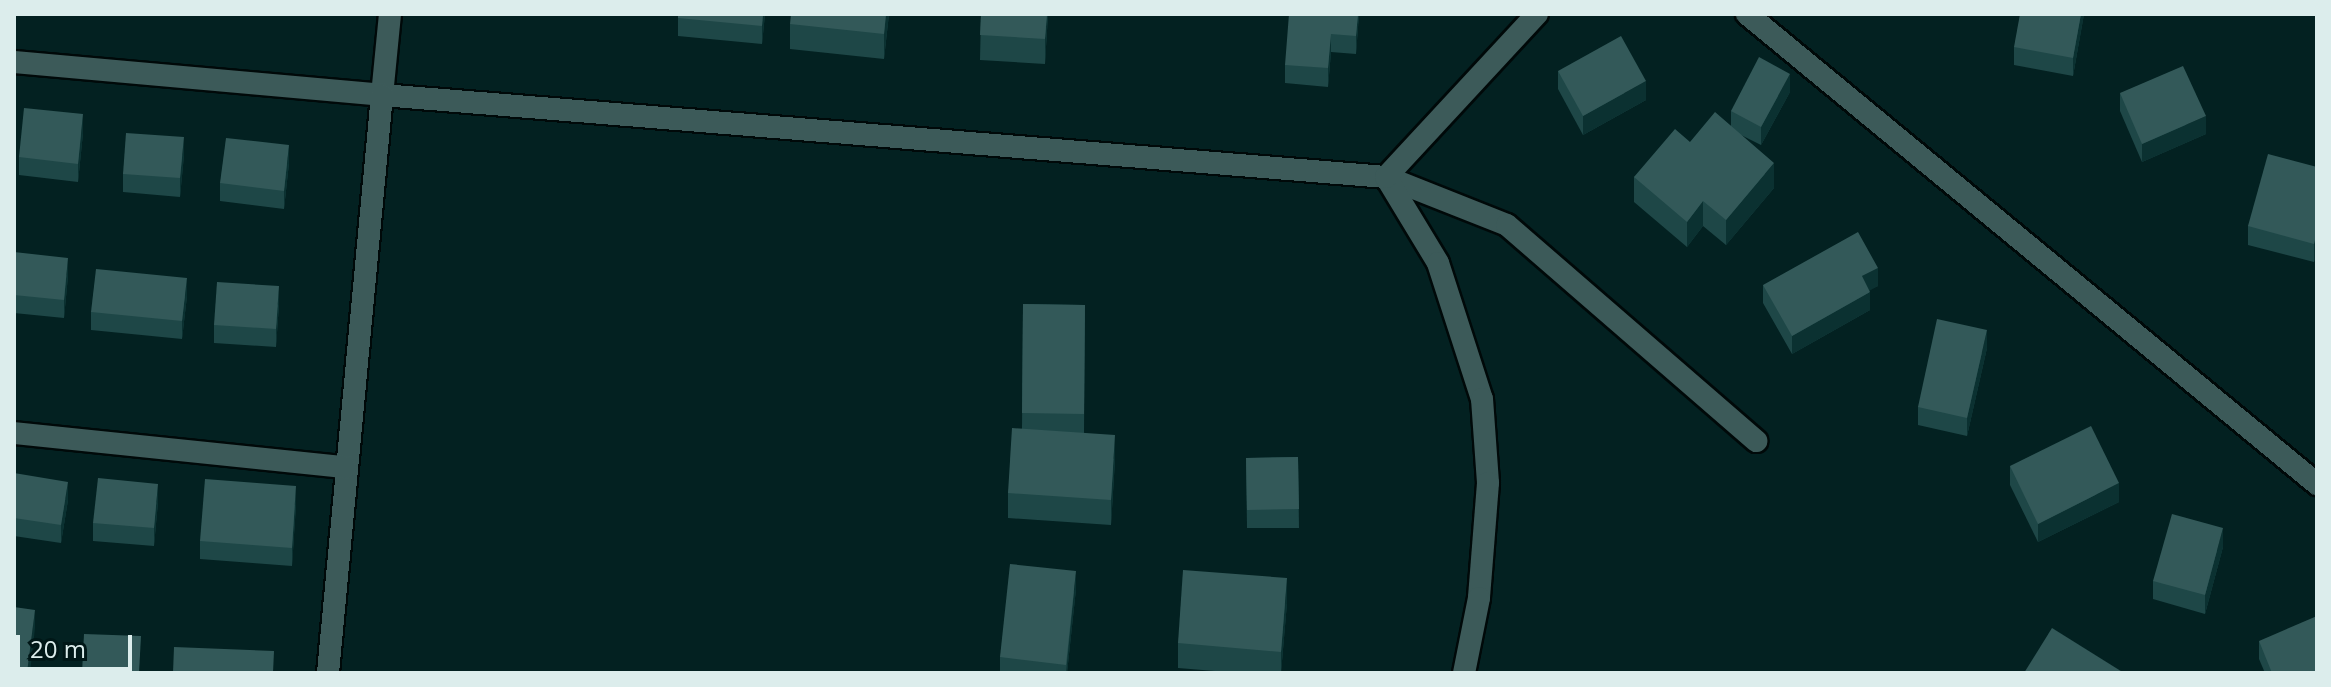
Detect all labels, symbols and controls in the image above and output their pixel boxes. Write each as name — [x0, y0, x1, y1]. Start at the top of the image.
scale bar — [20, 619, 136, 669]
text: 20 m — [30, 632, 86, 665]

